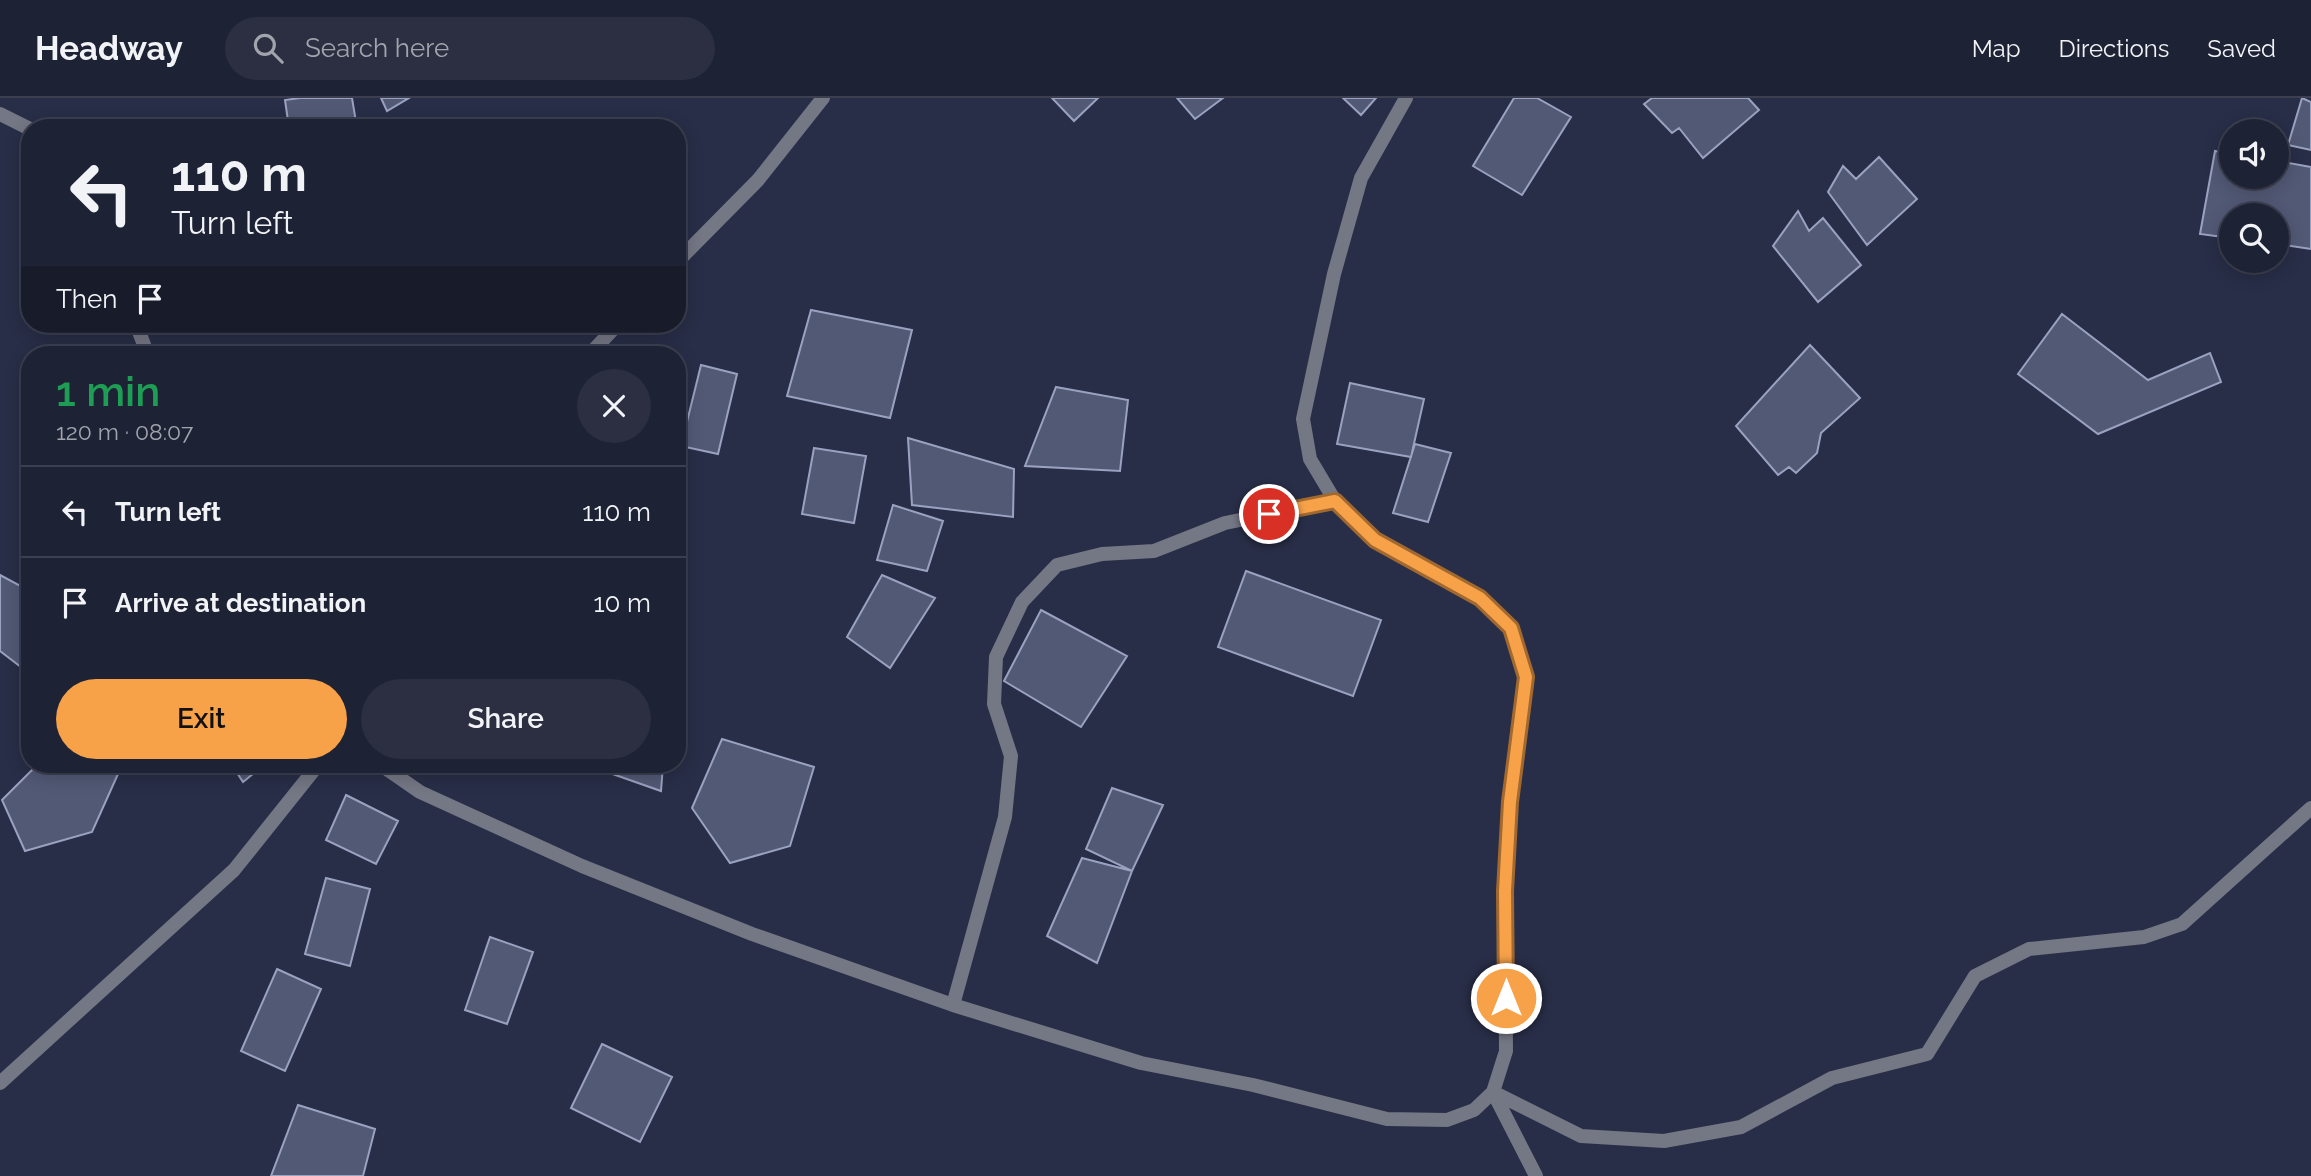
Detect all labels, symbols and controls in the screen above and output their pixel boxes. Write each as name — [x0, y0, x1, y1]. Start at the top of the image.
search box — [225, 17, 715, 80]
text: Headway — [35, 29, 183, 68]
icon: search — [249, 29, 287, 67]
text: Search here — [305, 33, 449, 63]
text: Map — [1972, 34, 2021, 63]
text: Directions — [2059, 34, 2169, 63]
text: Saved — [2207, 34, 2276, 63]
map controls — [2219, 119, 2289, 273]
button: sound — [2219, 119, 2289, 189]
text: 110 m — [171, 145, 307, 202]
icon: left — [56, 147, 147, 238]
button: search — [2219, 203, 2289, 273]
text: Turn left — [171, 204, 293, 241]
icon: arrive — [131, 280, 169, 318]
text: Then — [56, 284, 117, 314]
text: 1 min — [56, 367, 160, 416]
button: close — [577, 369, 651, 443]
text: 120 m · 08:07 — [56, 418, 193, 445]
pin — [1239, 484, 1299, 544]
icon: left — [56, 493, 94, 531]
icon: arrive — [1250, 495, 1288, 533]
text: Turn left — [115, 497, 221, 527]
text: 110 m — [582, 497, 651, 527]
icon: arrive — [56, 584, 94, 622]
text: Arrive at destination — [115, 588, 366, 618]
text: 10 m — [593, 588, 651, 618]
button: Exit — [56, 679, 347, 759]
button: Share — [361, 679, 651, 759]
position arrow — [1469, 961, 1543, 1035]

